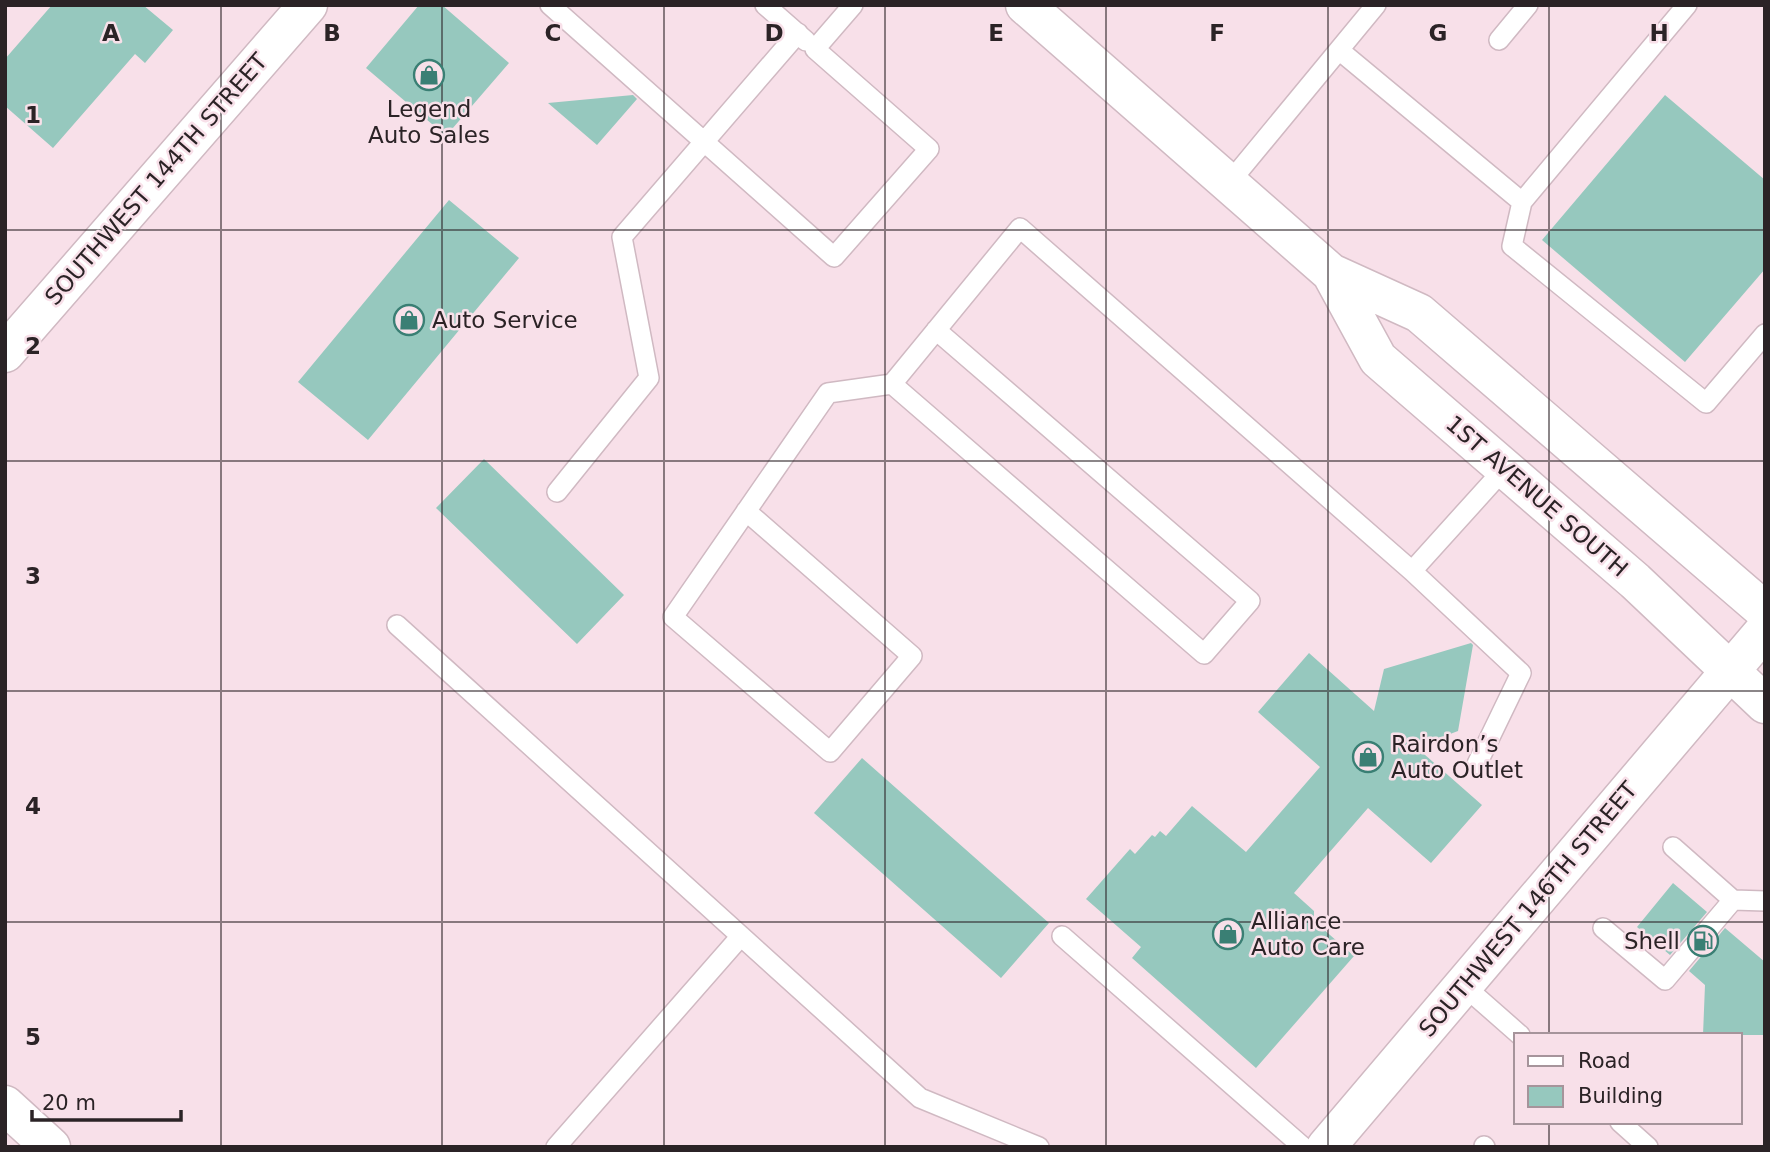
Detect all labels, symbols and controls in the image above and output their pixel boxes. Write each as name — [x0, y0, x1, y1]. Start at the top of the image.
text: A — [102, 20, 120, 46]
text: B — [323, 20, 341, 46]
text: C — [545, 20, 561, 46]
text: D — [764, 20, 784, 46]
text: E — [988, 20, 1004, 46]
text: F — [1209, 20, 1225, 46]
text: G — [1429, 20, 1447, 46]
text: H — [1649, 20, 1669, 46]
street label: SOUTHWEST 144TH STREET — [40, 47, 273, 310]
shop icon: Legend Auto Sales — [412, 58, 446, 92]
place label: Legend Auto Sales — [368, 96, 490, 148]
text: 1 — [25, 102, 41, 128]
shop icon: Auto Service — [392, 303, 426, 337]
place label: Auto Service — [432, 307, 578, 333]
text: 2 — [25, 333, 41, 359]
street label: 1ST AVENUE SOUTH — [1441, 410, 1633, 582]
text: 3 — [25, 563, 41, 589]
place label: Rairdon’s Auto Outlet — [1391, 731, 1523, 783]
shop icon: Rairdon’s Auto Outlet — [1351, 740, 1385, 774]
street label: SOUTHWEST 146TH STREET — [1414, 776, 1643, 1042]
text: 4 — [25, 793, 41, 819]
place label: Alliance Auto Care — [1251, 908, 1365, 960]
shop icon: Alliance Auto Care — [1211, 917, 1245, 951]
fuel station icon: Shell — [1686, 924, 1720, 958]
place label: Shell — [1624, 928, 1680, 954]
text: 5 — [25, 1024, 41, 1050]
legend — [1514, 1033, 1742, 1124]
text: Road — [1578, 1049, 1631, 1073]
scale bar — [32, 1078, 180, 1122]
text: Building — [1578, 1084, 1663, 1108]
text: 20 m — [42, 1091, 96, 1115]

